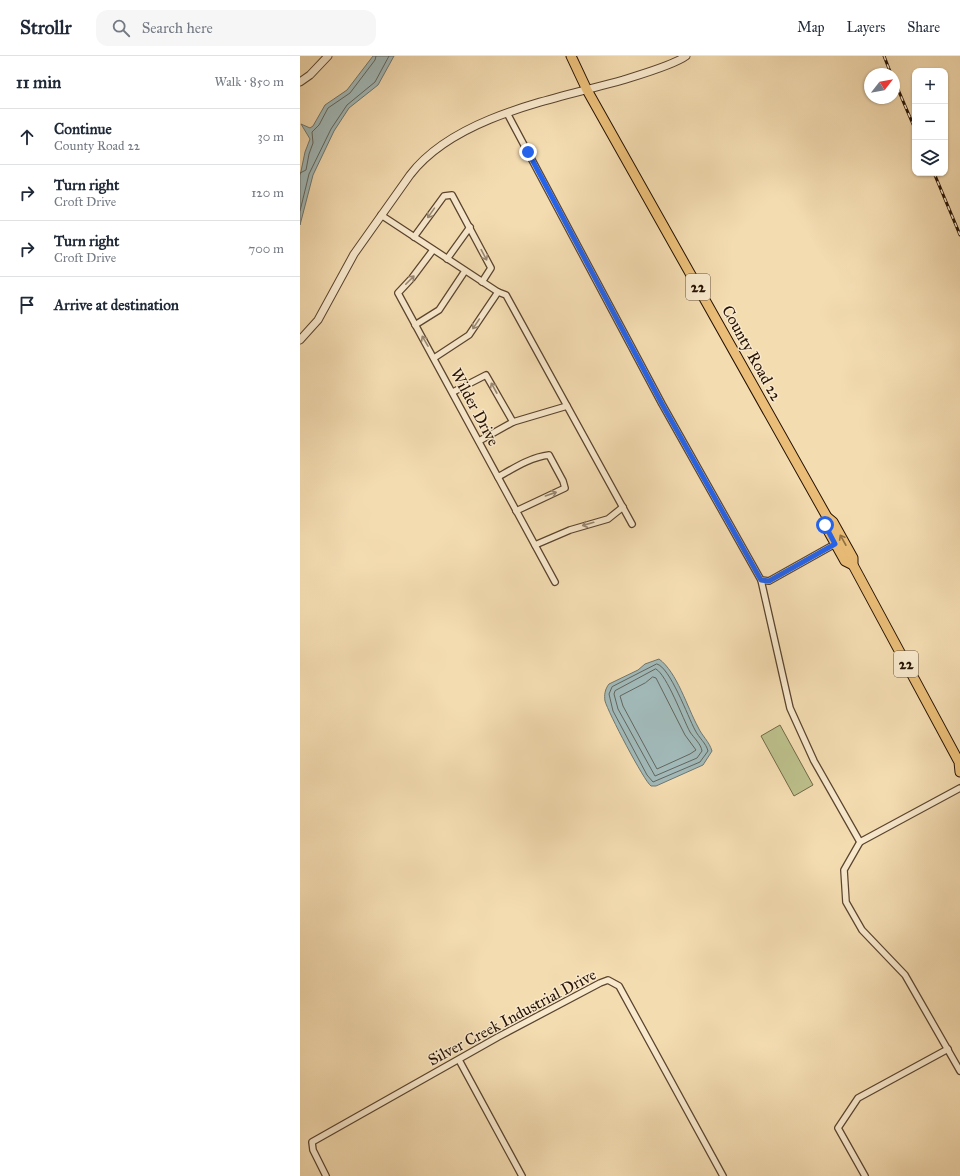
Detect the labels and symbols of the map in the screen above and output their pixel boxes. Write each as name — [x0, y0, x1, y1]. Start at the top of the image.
north arrow — [864, 68, 900, 104]
route end — [519, 143, 537, 161]
one-way arrow — [427, 207, 435, 218]
one-way arrow — [481, 249, 489, 261]
road number: 22 — [686, 274, 710, 300]
one-way arrow — [405, 275, 414, 285]
street label: County Road 22 — [718, 302, 786, 404]
one-way arrow — [472, 319, 480, 330]
one-way arrow — [420, 335, 428, 347]
street label: Wilder Drive — [447, 365, 503, 449]
one-way arrow — [490, 382, 497, 394]
one-way arrow — [545, 490, 558, 497]
route start — [816, 516, 834, 534]
one-way arrow — [582, 521, 595, 528]
one-way arrow — [839, 534, 846, 546]
road number: 22 — [894, 651, 918, 677]
street label: Silver Creek Industrial Drive — [425, 964, 600, 1069]

